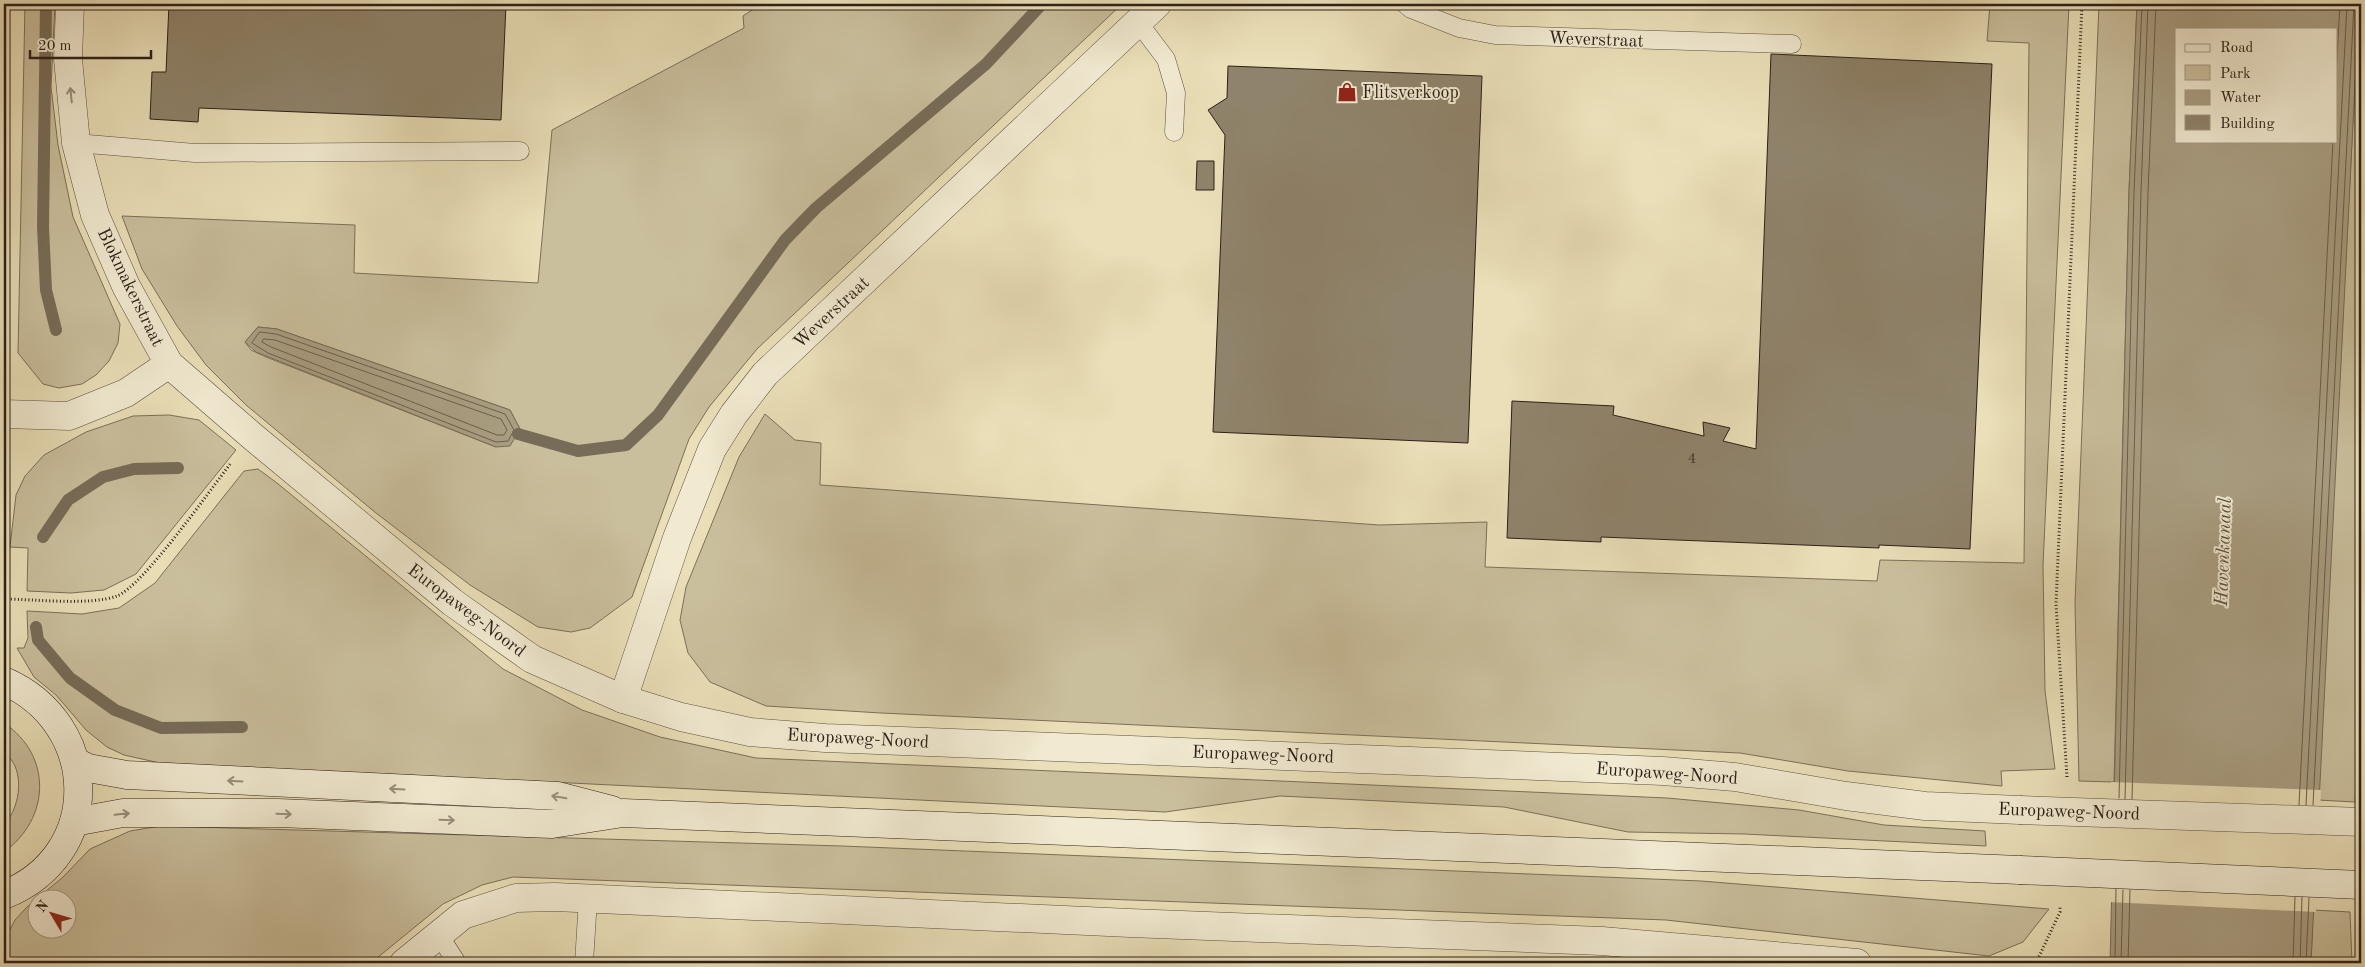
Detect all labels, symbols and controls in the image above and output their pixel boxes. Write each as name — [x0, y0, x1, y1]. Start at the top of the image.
scale bar — [30, 28, 151, 60]
legend — [2175, 28, 2338, 142]
street label: Weverstraat — [1548, 29, 1644, 51]
text: 20 m — [38, 39, 72, 54]
text: Road — [2220, 41, 2254, 56]
text: Park — [2220, 67, 2251, 82]
shop icon: Flitsverkoop — [1336, 81, 1358, 103]
place label: Flitsverkoop — [1362, 84, 1459, 102]
one-way arrow — [66, 87, 76, 103]
text: Water — [2220, 91, 2261, 106]
text: Building — [2220, 117, 2275, 132]
street label: Blokmakerstraat — [94, 225, 167, 350]
street label: Weverstraat — [791, 274, 873, 352]
house number: 4 — [1688, 452, 1696, 467]
water label: Havenkanaal — [2213, 497, 2236, 608]
street label: Europaweg-Noord — [404, 561, 529, 661]
street label: Europaweg-Noord — [786, 726, 930, 752]
street label: Europaweg-Noord — [1191, 744, 1334, 766]
street label: Europaweg-Noord — [1595, 760, 1739, 788]
one-way arrow — [227, 777, 243, 786]
one-way arrow — [389, 784, 405, 793]
one-way arrow — [551, 792, 567, 802]
street label: Europaweg-Noord — [1997, 801, 2140, 823]
one-way arrow — [114, 809, 130, 819]
one-way arrow — [276, 809, 292, 818]
one-way arrow — [439, 816, 455, 825]
north arrow — [28, 890, 78, 940]
text: N — [34, 898, 52, 915]

